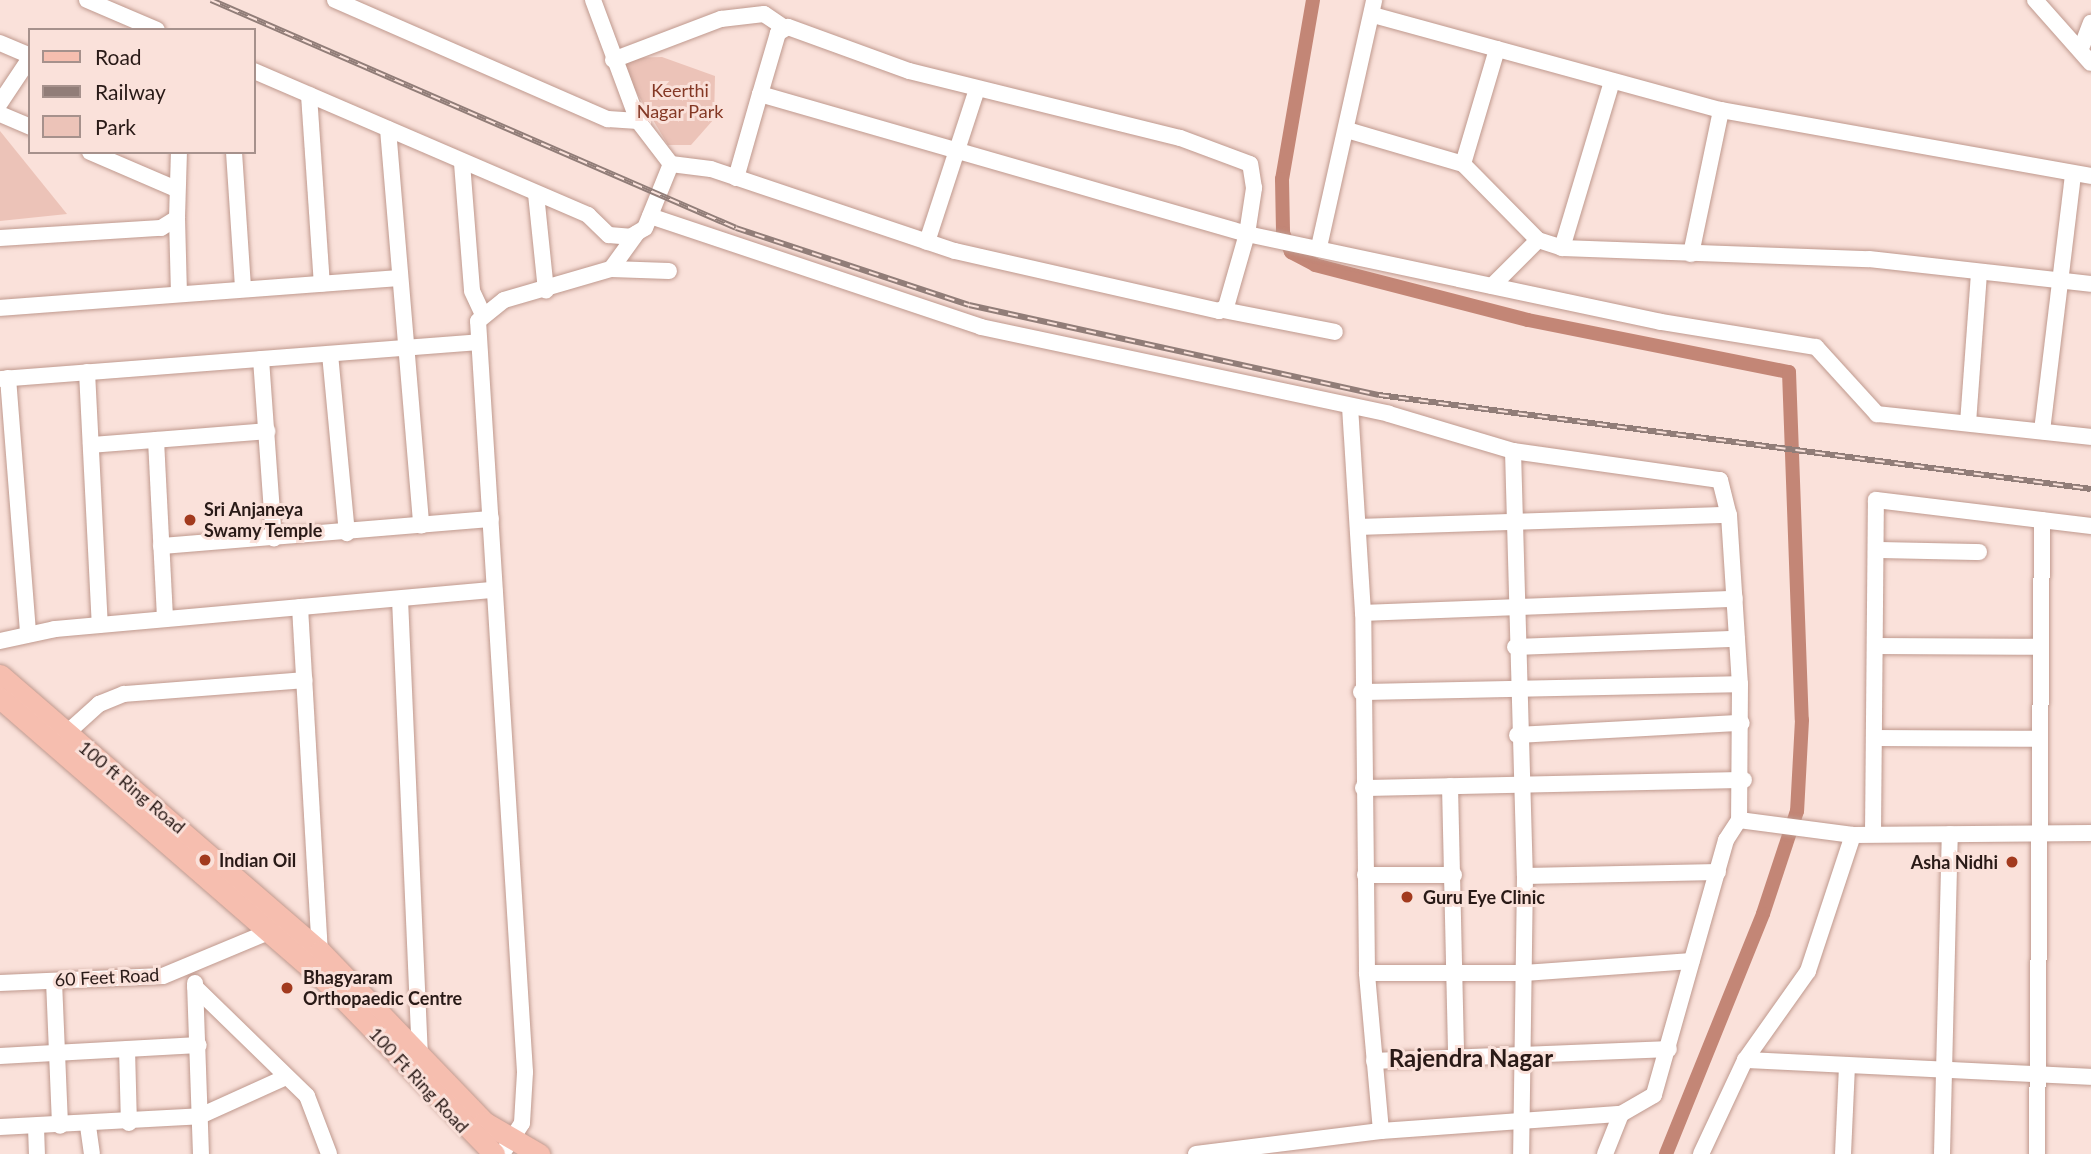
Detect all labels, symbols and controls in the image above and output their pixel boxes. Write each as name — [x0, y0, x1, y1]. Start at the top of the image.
legend — [28, 28, 256, 154]
text: Road — [95, 44, 142, 69]
text: Railway — [95, 79, 166, 104]
park label: Keerthi Nagar Park — [636, 80, 724, 122]
text: Park — [95, 114, 136, 139]
place label: Sri Anjaneya Swamy Temple — [204, 499, 323, 542]
marker: Sri Anjaneya Swamy Temple — [182, 512, 198, 528]
street label: 100 ft Ring Road — [74, 736, 190, 838]
place label: Indian Oil — [219, 849, 296, 871]
place label: Asha Nidhi — [1911, 851, 1998, 873]
marker: Indian Oil — [197, 852, 213, 868]
marker: Asha Nidhi — [2004, 854, 2020, 870]
place label: Guru Eye Clinic — [1423, 886, 1545, 908]
marker: Guru Eye Clinic — [1397, 887, 1417, 907]
street label: 60 Feet Road — [54, 963, 160, 991]
place label: Bhagyaram Orthopaedic Centre — [303, 967, 462, 1010]
marker: Bhagyaram Orthopaedic Centre — [277, 978, 297, 998]
street label: 100 Ft Ring Road — [365, 1023, 473, 1137]
district label: Rajendra Nagar — [1389, 1044, 1553, 1072]

